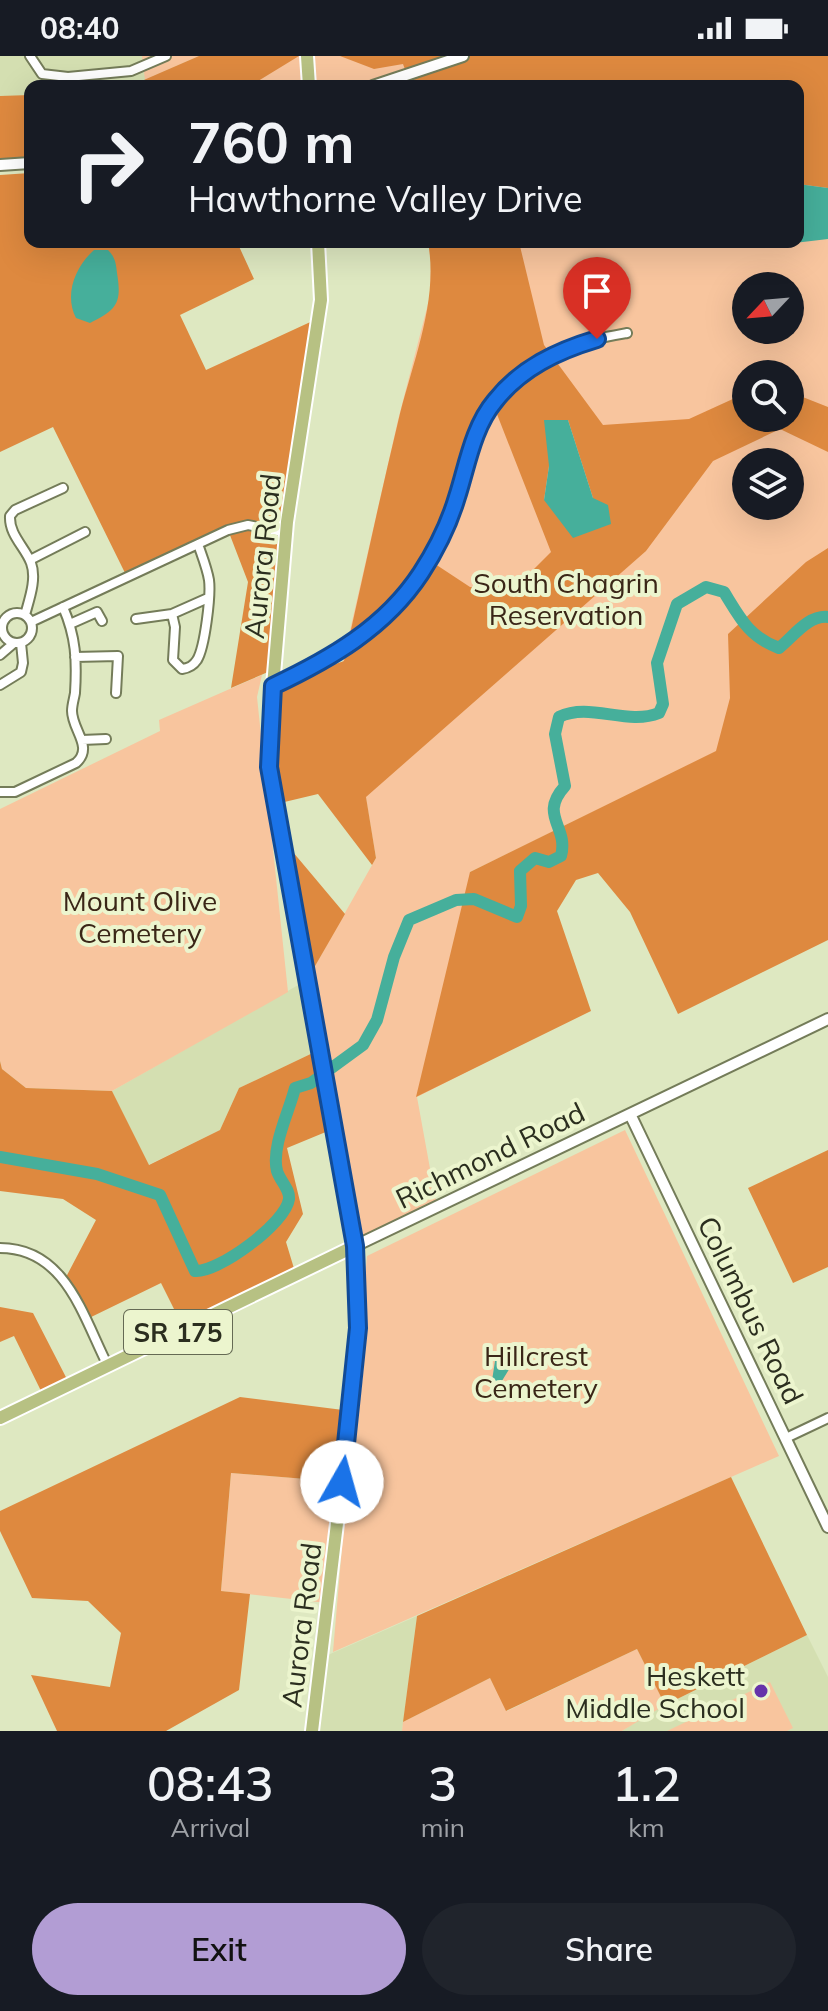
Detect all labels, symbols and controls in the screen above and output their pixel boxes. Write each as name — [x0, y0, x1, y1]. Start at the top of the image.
text: 08:40 — [40, 9, 119, 47]
text: 760 m — [188, 107, 355, 177]
icon: right — [56, 112, 160, 216]
text: Hawthorne Valley Drive — [188, 176, 583, 221]
pin — [563, 257, 631, 339]
icon: arrive — [575, 269, 619, 313]
north arrow — [732, 272, 804, 344]
map controls — [732, 272, 804, 520]
button: search — [732, 360, 804, 432]
button: layers — [732, 448, 804, 520]
street label: Aurora Road — [236, 472, 288, 640]
park label: South Chagrin Reservation — [473, 565, 659, 632]
park label: Mount Olive Cemetery — [63, 883, 217, 950]
street label: Richmond Road — [390, 1094, 590, 1216]
street label: Columbus Road — [690, 1210, 812, 1410]
road number: SR 175 — [124, 1310, 232, 1354]
park label: Hillcrest Cemetery — [474, 1338, 598, 1405]
position arrow — [300, 1440, 384, 1524]
street label: Aurora Road — [274, 1541, 328, 1709]
place label: Heskett Middle School — [565, 1658, 745, 1725]
marker: Heskett Middle School — [752, 1682, 770, 1700]
text: 08:43 — [147, 1753, 274, 1813]
text: 3 — [428, 1753, 457, 1813]
text: 1.2 — [612, 1753, 681, 1813]
text: Arrival — [171, 1811, 250, 1844]
text: min — [421, 1811, 465, 1844]
text: km — [628, 1811, 665, 1844]
button: Exit — [32, 1903, 406, 1995]
button: Share — [422, 1903, 796, 1995]

